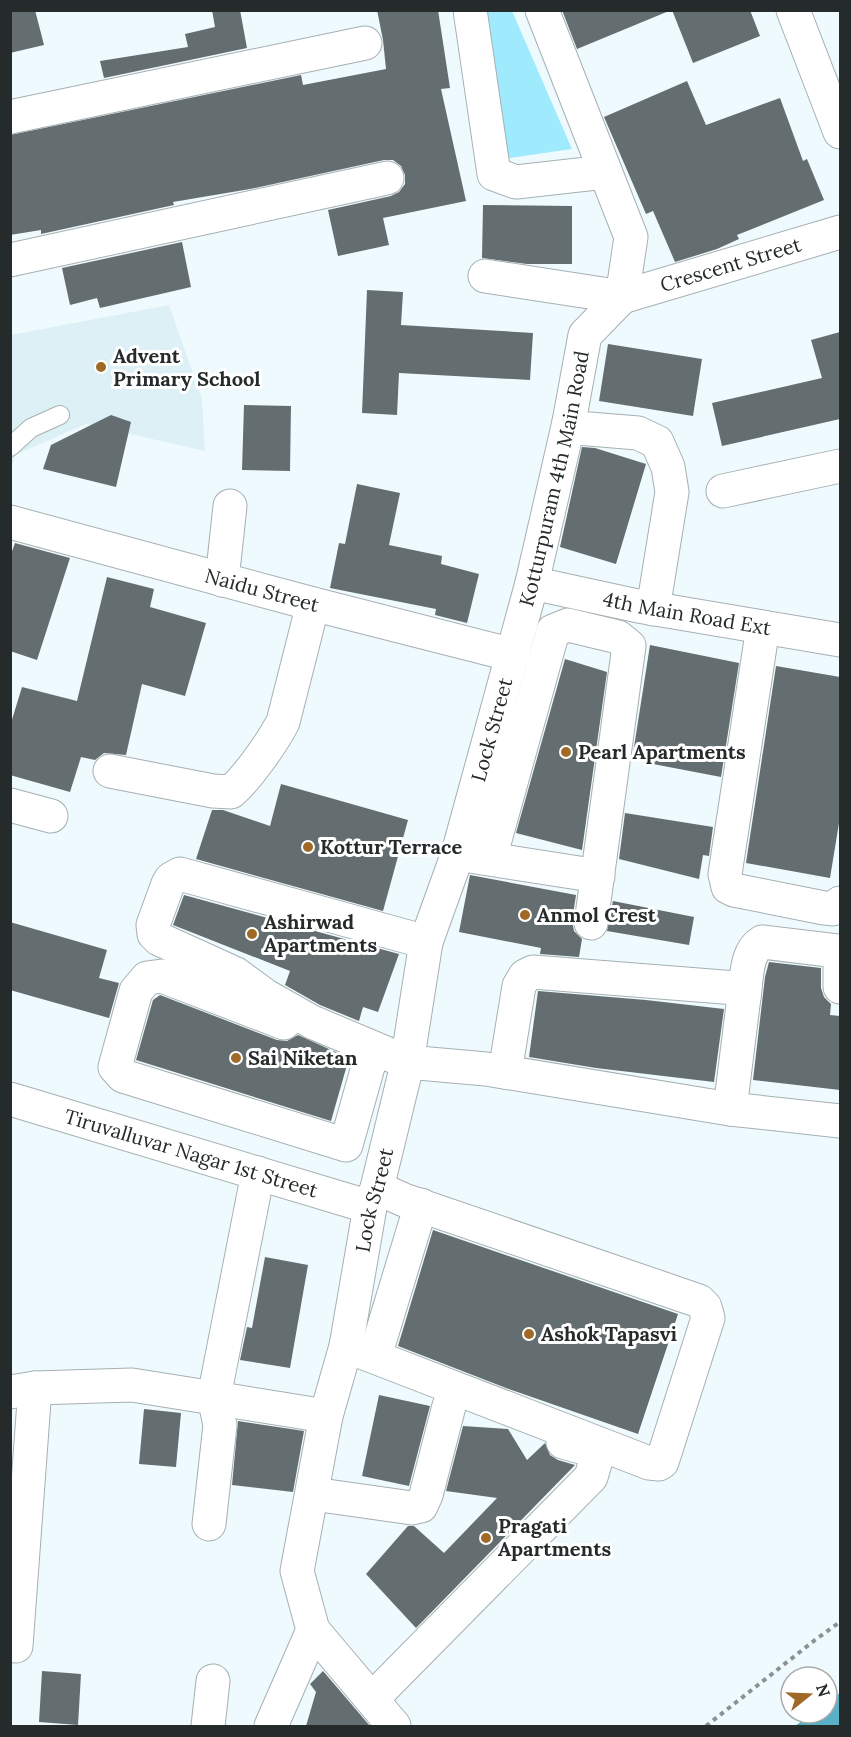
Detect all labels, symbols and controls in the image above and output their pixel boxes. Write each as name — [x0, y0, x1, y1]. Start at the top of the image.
street label: Crescent Street — [657, 231, 804, 297]
place label: Advent Primary School — [113, 343, 260, 391]
street label: Kotturpuram 4th Main Road — [513, 348, 594, 609]
marker: Advent Primary School — [94, 360, 108, 374]
street label: Naidu Street — [202, 562, 322, 617]
street label: 4th Main Road Ext — [601, 586, 773, 640]
street label: Lock Street — [465, 675, 518, 784]
place label: Pearl Apartments — [578, 739, 746, 764]
marker: Pearl Apartments — [559, 745, 573, 759]
place label: Kottur Terrace — [320, 834, 462, 859]
marker: Kottur Terrace — [301, 840, 315, 854]
place label: Anmol Crest — [537, 902, 657, 927]
marker: Anmol Crest — [518, 908, 532, 922]
place label: Ashirwad Apartments — [264, 909, 377, 957]
marker: Ashirwad Apartments — [245, 927, 259, 941]
place label: Sai Niketan — [248, 1045, 358, 1070]
marker: Sai Niketan — [229, 1051, 243, 1065]
street label: Tiruvalluvar Nagar 1st Street — [62, 1103, 321, 1203]
street label: Lock Street — [349, 1145, 398, 1254]
place label: Ashok Tapasvi — [541, 1321, 678, 1346]
marker: Ashok Tapasvi — [522, 1327, 536, 1341]
place label: Pragati Apartments — [498, 1513, 611, 1561]
marker: Pragati Apartments — [479, 1531, 493, 1545]
north arrow — [779, 1665, 839, 1725]
text: N — [812, 1681, 835, 1699]

